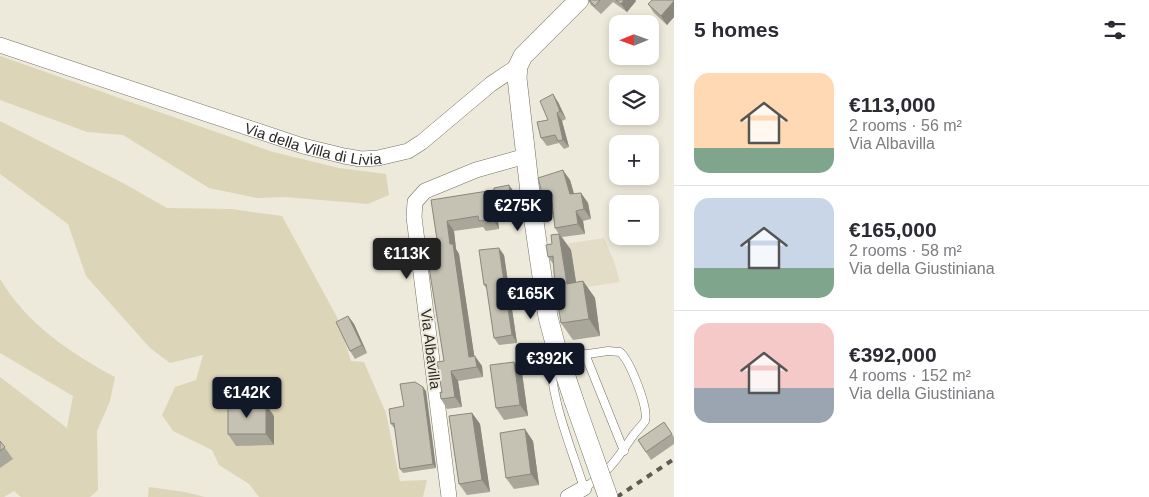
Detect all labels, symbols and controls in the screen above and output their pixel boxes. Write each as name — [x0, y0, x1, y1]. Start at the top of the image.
north arrow — [609, 15, 659, 65]
map controls — [609, 15, 659, 245]
icon: filters — [1101, 16, 1129, 44]
text: 5 homes — [694, 18, 779, 41]
button: layers — [609, 75, 659, 125]
icon: home — [734, 93, 794, 153]
text: €113,000 — [849, 93, 935, 116]
text: 2 rooms · 56 m² — [849, 117, 962, 134]
street label: Via della Villa di Livia — [243, 119, 383, 168]
button: + — [609, 135, 659, 185]
text: Via Albavilla — [849, 135, 935, 152]
pin: €275K — [483, 190, 553, 232]
button: − — [609, 195, 659, 245]
text: €275K — [494, 197, 542, 214]
icon: home — [734, 218, 794, 278]
text: €165,000 — [849, 218, 937, 241]
pin: €113K — [372, 238, 442, 280]
text: 2 rooms · 58 m² — [849, 242, 962, 259]
text: €113K — [384, 245, 430, 262]
text: Via della Giustiniana — [849, 260, 995, 277]
pin: €165K — [496, 278, 566, 320]
text: €165K — [507, 285, 555, 302]
street label: Via Albavilla — [418, 308, 444, 391]
pin: €392K — [515, 342, 585, 385]
icon: home — [734, 343, 794, 403]
text: €392,000 — [849, 343, 937, 366]
text: €392K — [526, 350, 574, 367]
text: 4 rooms · 152 m² — [849, 367, 971, 384]
pin: €142K — [212, 376, 282, 419]
text: €142K — [223, 384, 271, 401]
text: Via della Giustiniana — [849, 385, 995, 402]

